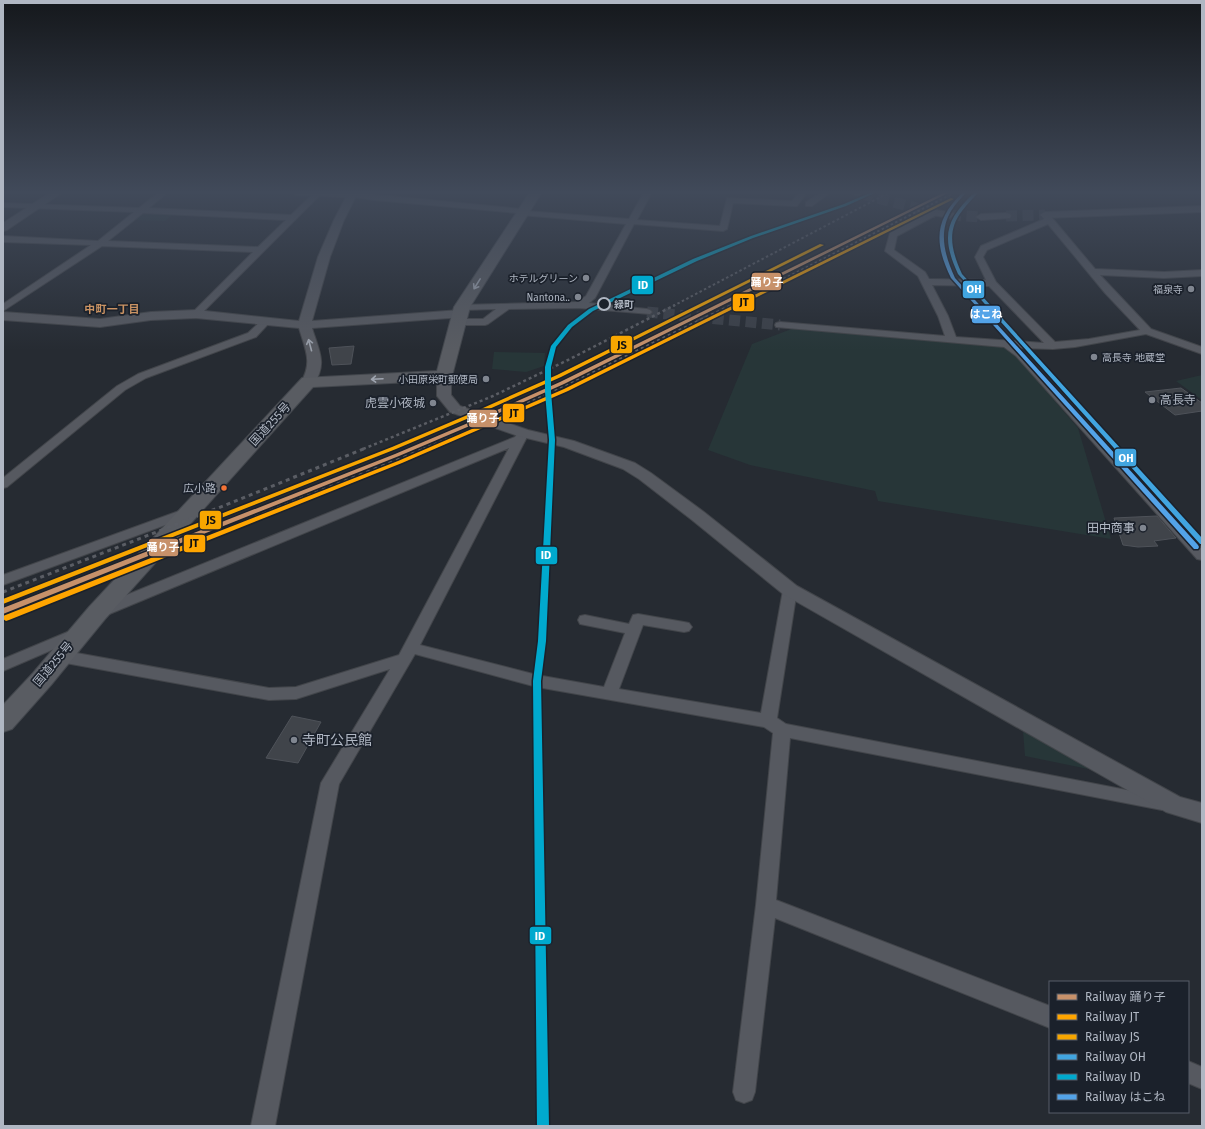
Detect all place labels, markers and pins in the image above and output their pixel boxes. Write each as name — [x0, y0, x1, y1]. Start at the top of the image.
place label: ホテルグリーン — [509, 273, 578, 285]
marker: ホテルグリーン — [581, 273, 591, 283]
place label: 福泉寺 — [1153, 284, 1183, 296]
marker: 福泉寺 — [1186, 284, 1196, 294]
place label: Nantona.. — [526, 292, 570, 304]
marker: Nantona.. — [573, 292, 583, 302]
marker: 緑町 — [597, 297, 611, 311]
place label: 緑町 — [614, 299, 634, 311]
marker: 高長寺 地蔵堂 — [1089, 352, 1099, 362]
place label: 高長寺 地蔵堂 — [1102, 352, 1165, 364]
place label: 小田原栄町郵便局 — [398, 374, 478, 386]
marker: 小田原栄町郵便局 — [481, 374, 491, 384]
place label: 高長寺 — [1160, 393, 1196, 407]
marker: 高長寺 — [1147, 395, 1157, 405]
place label: 虎雲小夜城 — [365, 396, 425, 410]
marker: 虎雲小夜城 — [428, 398, 438, 408]
place label: 広小路 — [183, 482, 216, 495]
marker: 広小路 — [219, 483, 229, 493]
place label: 田中商事 — [1087, 521, 1135, 535]
marker: 田中商事 — [1138, 523, 1148, 533]
place label: 寺町公民館 — [302, 732, 372, 749]
marker: 寺町公民館 — [289, 735, 299, 745]

